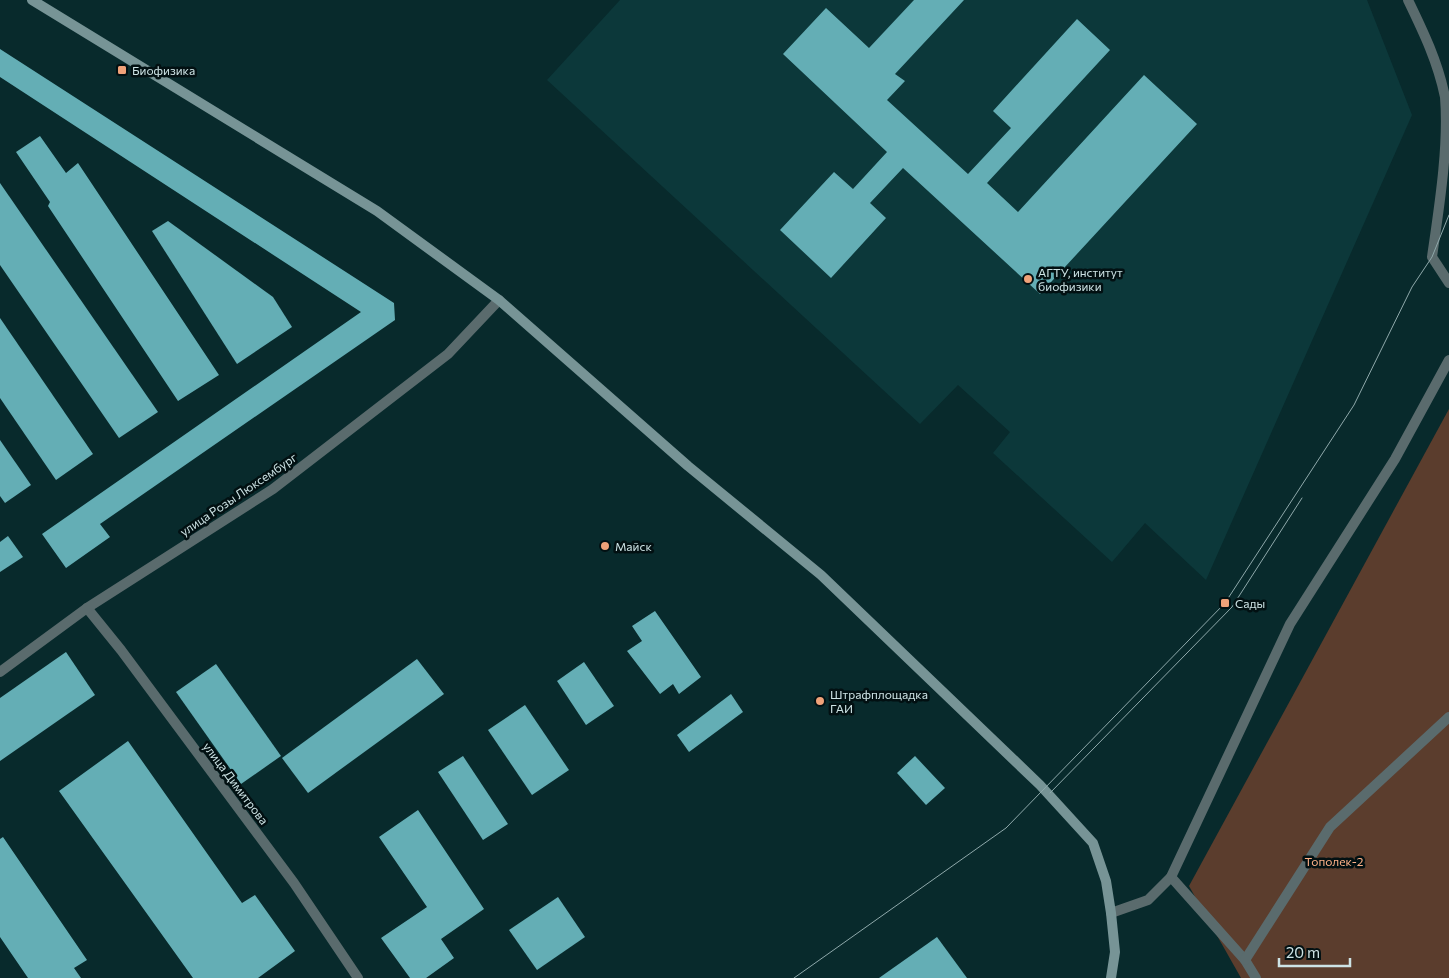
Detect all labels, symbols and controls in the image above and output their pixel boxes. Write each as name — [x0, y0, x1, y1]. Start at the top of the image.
place label: Биофизика — [132, 63, 195, 77]
marker: Биофизика — [116, 64, 128, 76]
place label: АГТУ, институт биофизики — [1038, 265, 1123, 293]
marker: АГТУ, институт биофизики — [1022, 273, 1034, 285]
street label: улица Розы Люксембург — [177, 450, 299, 538]
place label: Майск — [615, 539, 652, 553]
marker: Майск — [599, 540, 611, 552]
place label: Сады — [1235, 596, 1265, 610]
marker: Сады — [1219, 597, 1231, 609]
place label: Штрафплощадка ГАИ — [830, 687, 928, 715]
marker: Штрафплощадка ГАИ — [814, 695, 826, 707]
street label: улица Димитрова — [201, 739, 271, 827]
park label: Тополек-2 — [1304, 854, 1364, 868]
scale bar — [1279, 936, 1350, 968]
text: 20 m — [1286, 943, 1320, 961]

